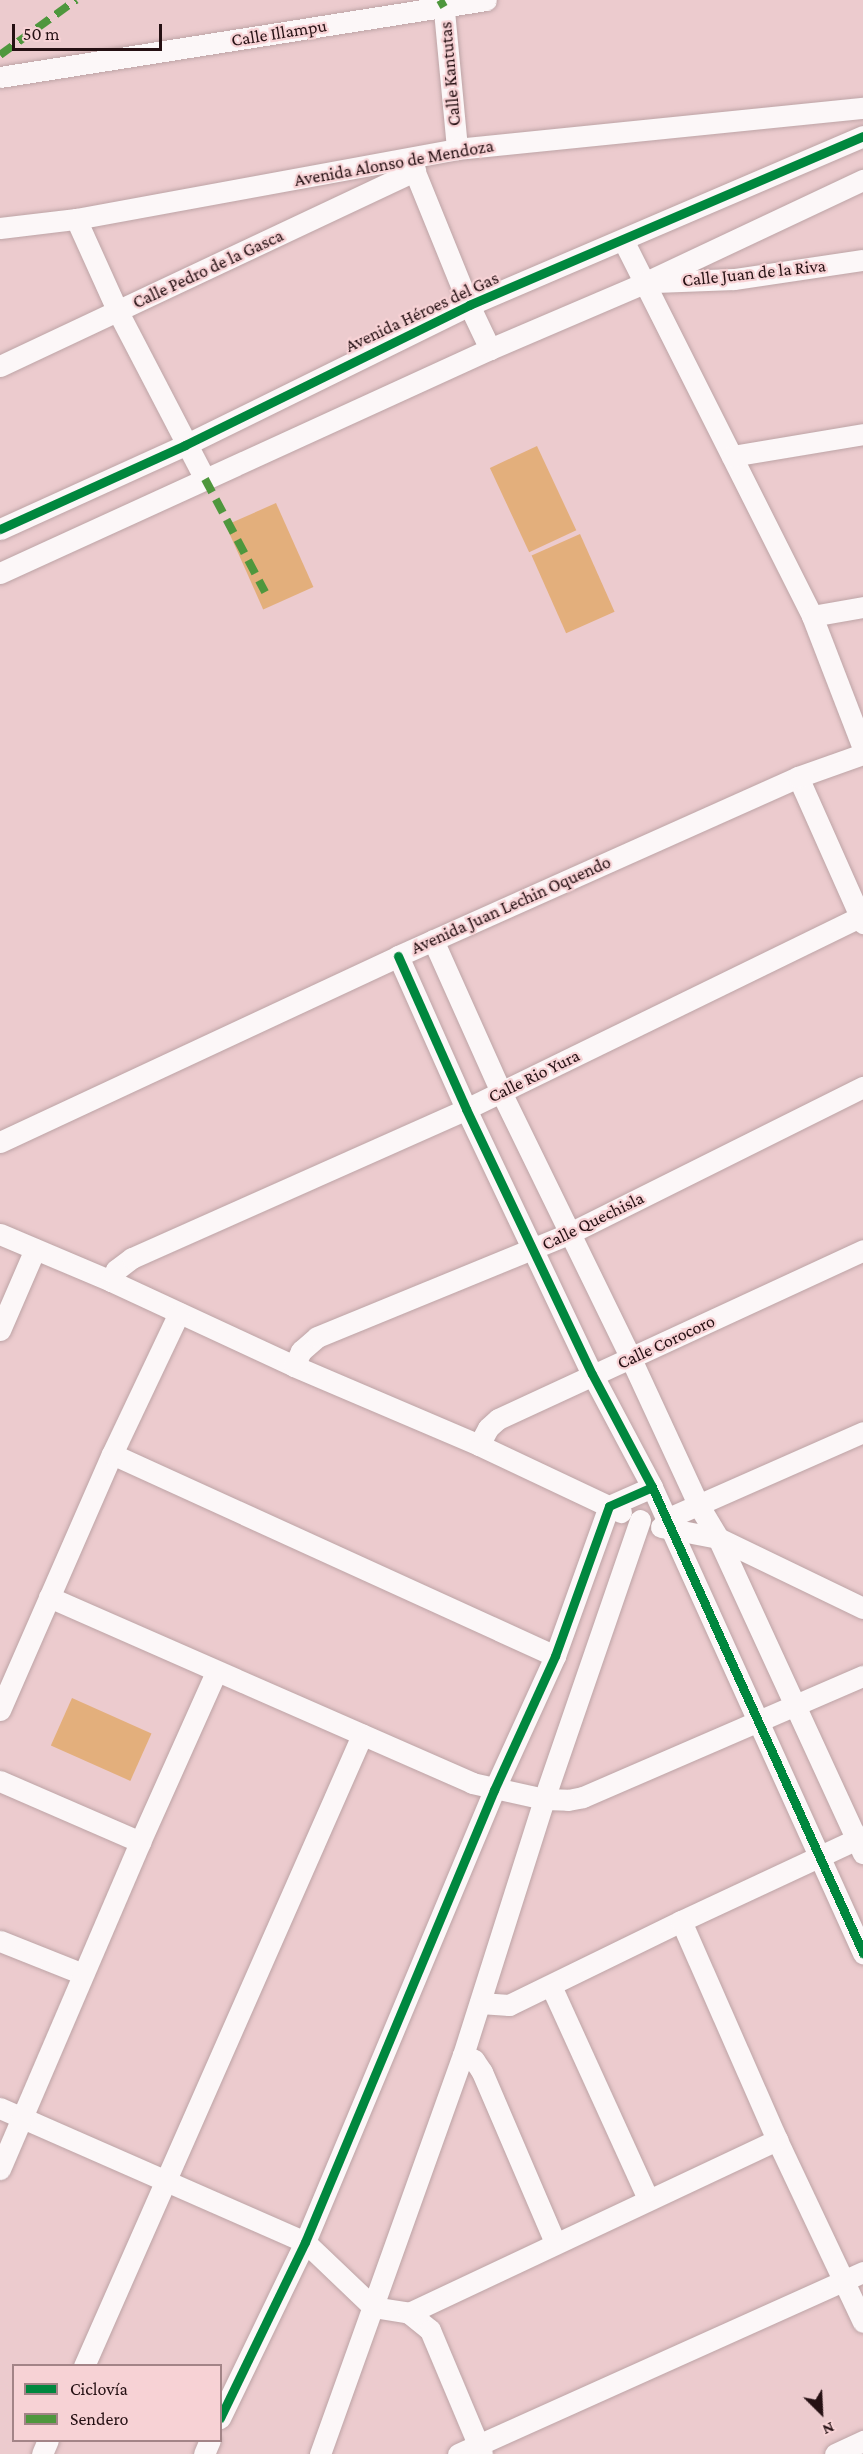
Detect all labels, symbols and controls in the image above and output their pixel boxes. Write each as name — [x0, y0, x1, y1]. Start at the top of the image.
scale bar — [15, 12, 165, 50]
street label: Calle Illampu — [230, 15, 328, 51]
street label: Calle Kantutas — [435, 21, 465, 127]
text: 50 m — [23, 24, 60, 44]
street label: Avenida Alonso de Mendoza — [293, 135, 495, 191]
street label: Calle Pedro de la Gasca — [129, 225, 287, 313]
street label: Calle Juan de la Riva — [681, 255, 827, 291]
street label: Avenida Héroes del Gas — [342, 267, 502, 357]
street label: Avenida Juan Lechin Oquendo — [408, 851, 614, 959]
street label: Calle Rio Yura — [485, 1045, 583, 1107]
street label: Calle Quechisla — [538, 1187, 648, 1255]
street label: Calle Corocoro — [614, 1310, 718, 1374]
legend — [12, 2364, 222, 2442]
text: Ciclovía — [70, 2379, 128, 2399]
north arrow — [791, 2382, 851, 2442]
text: Sendero — [70, 2409, 128, 2429]
text: N — [820, 2419, 837, 2439]

